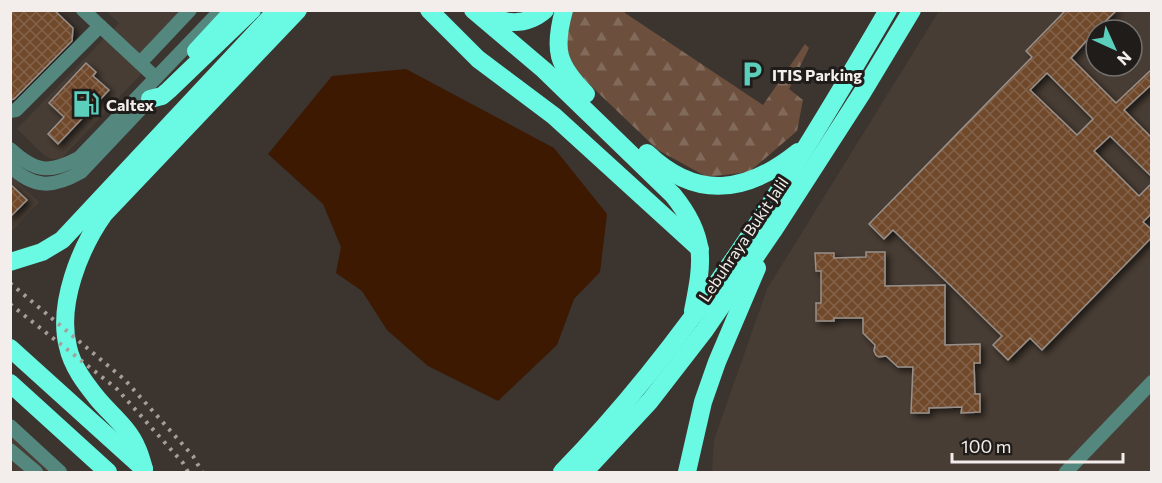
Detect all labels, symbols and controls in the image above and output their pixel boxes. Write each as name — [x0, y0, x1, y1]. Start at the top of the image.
north arrow — [1084, 18, 1144, 78]
text: N — [1114, 48, 1136, 70]
parking icon: ITIS Parking — [737, 59, 767, 89]
place label: ITIS Parking — [772, 65, 862, 84]
fuel station icon: Caltex — [71, 89, 101, 119]
place label: Caltex — [106, 95, 154, 114]
street label: Lebuhraya Bukit Jalil — [694, 173, 792, 305]
scale bar — [952, 426, 1123, 464]
text: 100 m — [961, 435, 1011, 457]

